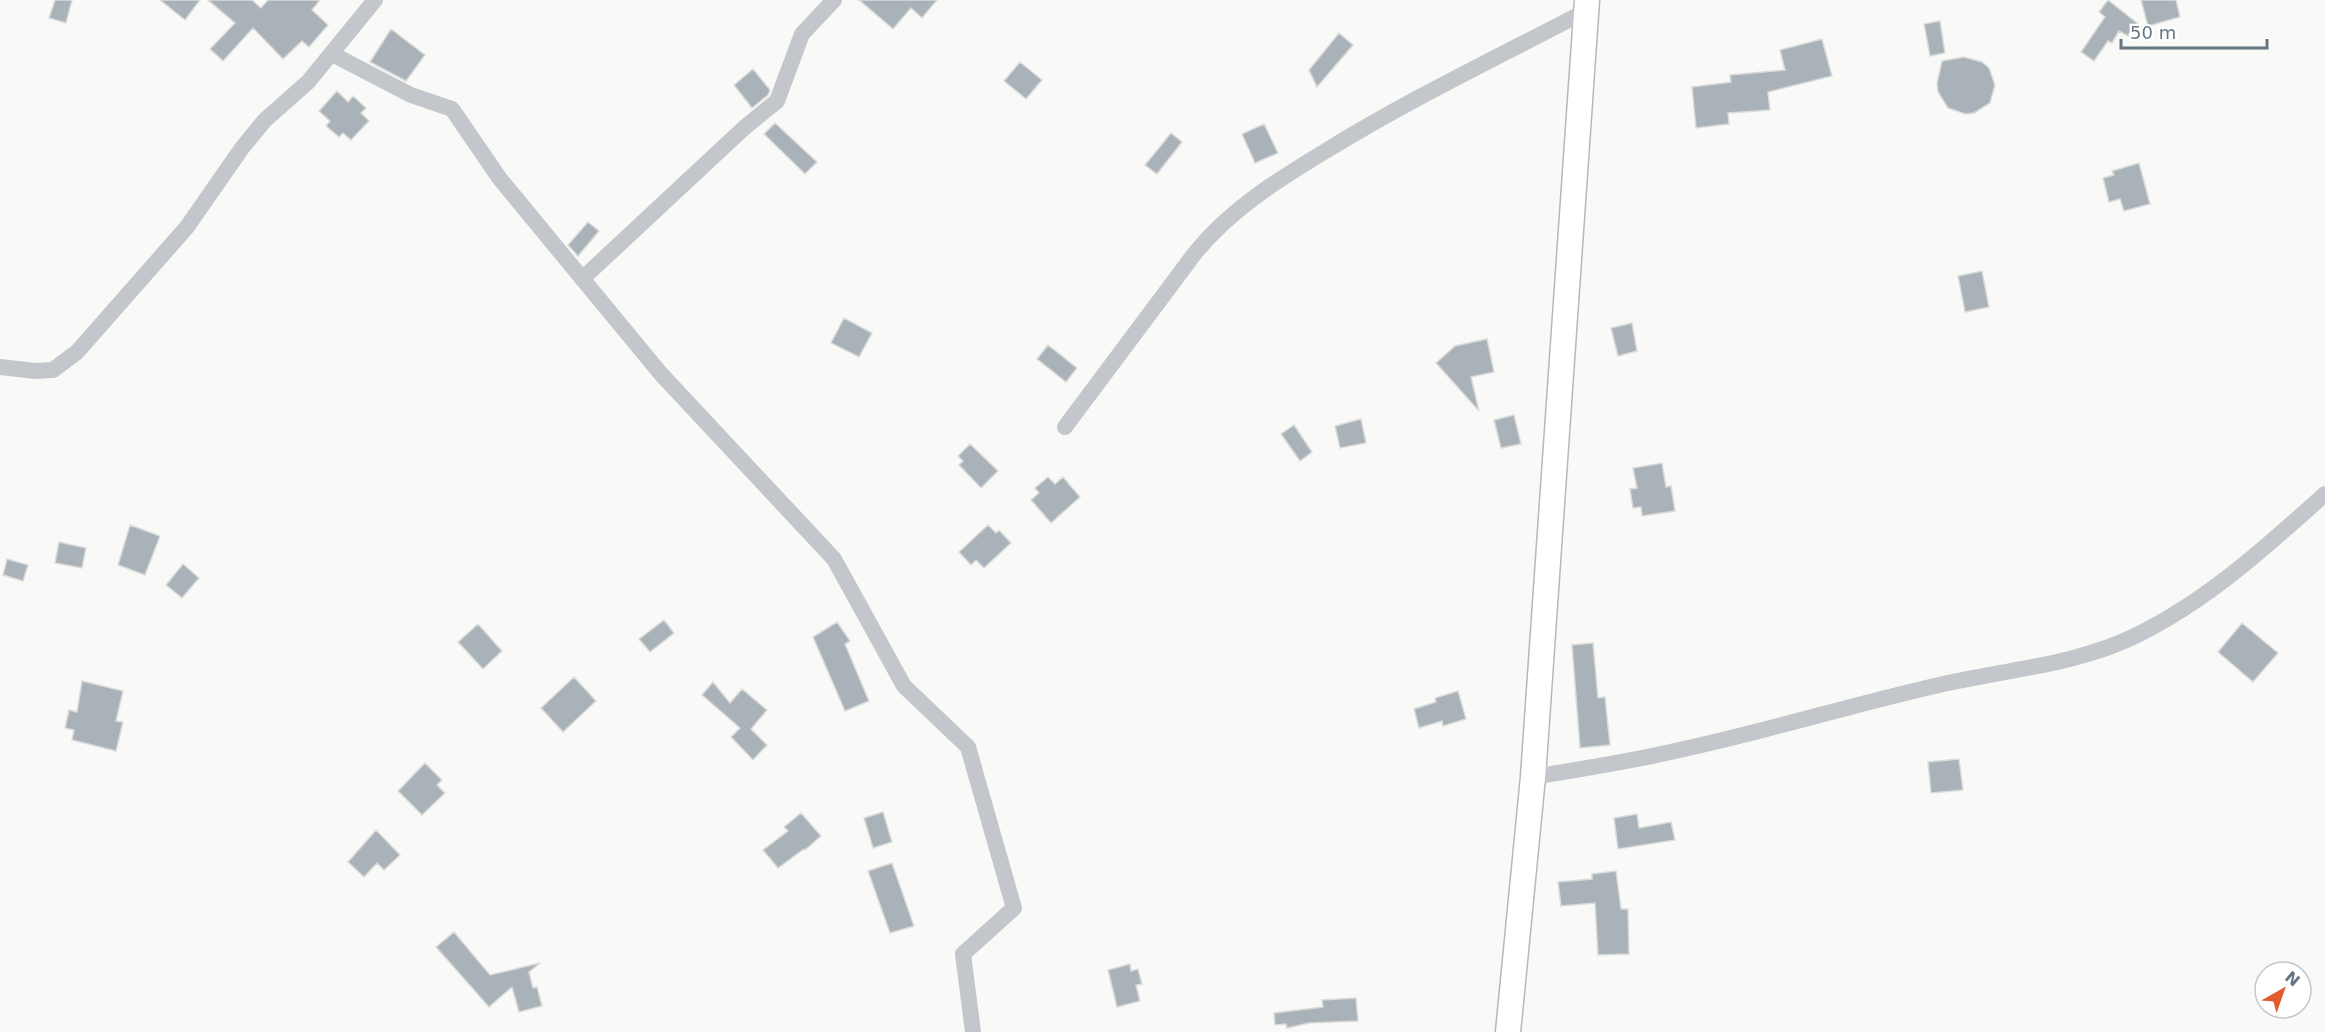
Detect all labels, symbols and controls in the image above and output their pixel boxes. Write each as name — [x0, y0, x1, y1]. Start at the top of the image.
scale bar — [2121, 12, 2266, 50]
text: 50 m — [2130, 22, 2176, 43]
north arrow — [2253, 960, 2313, 1020]
text: N — [2281, 967, 2304, 990]

